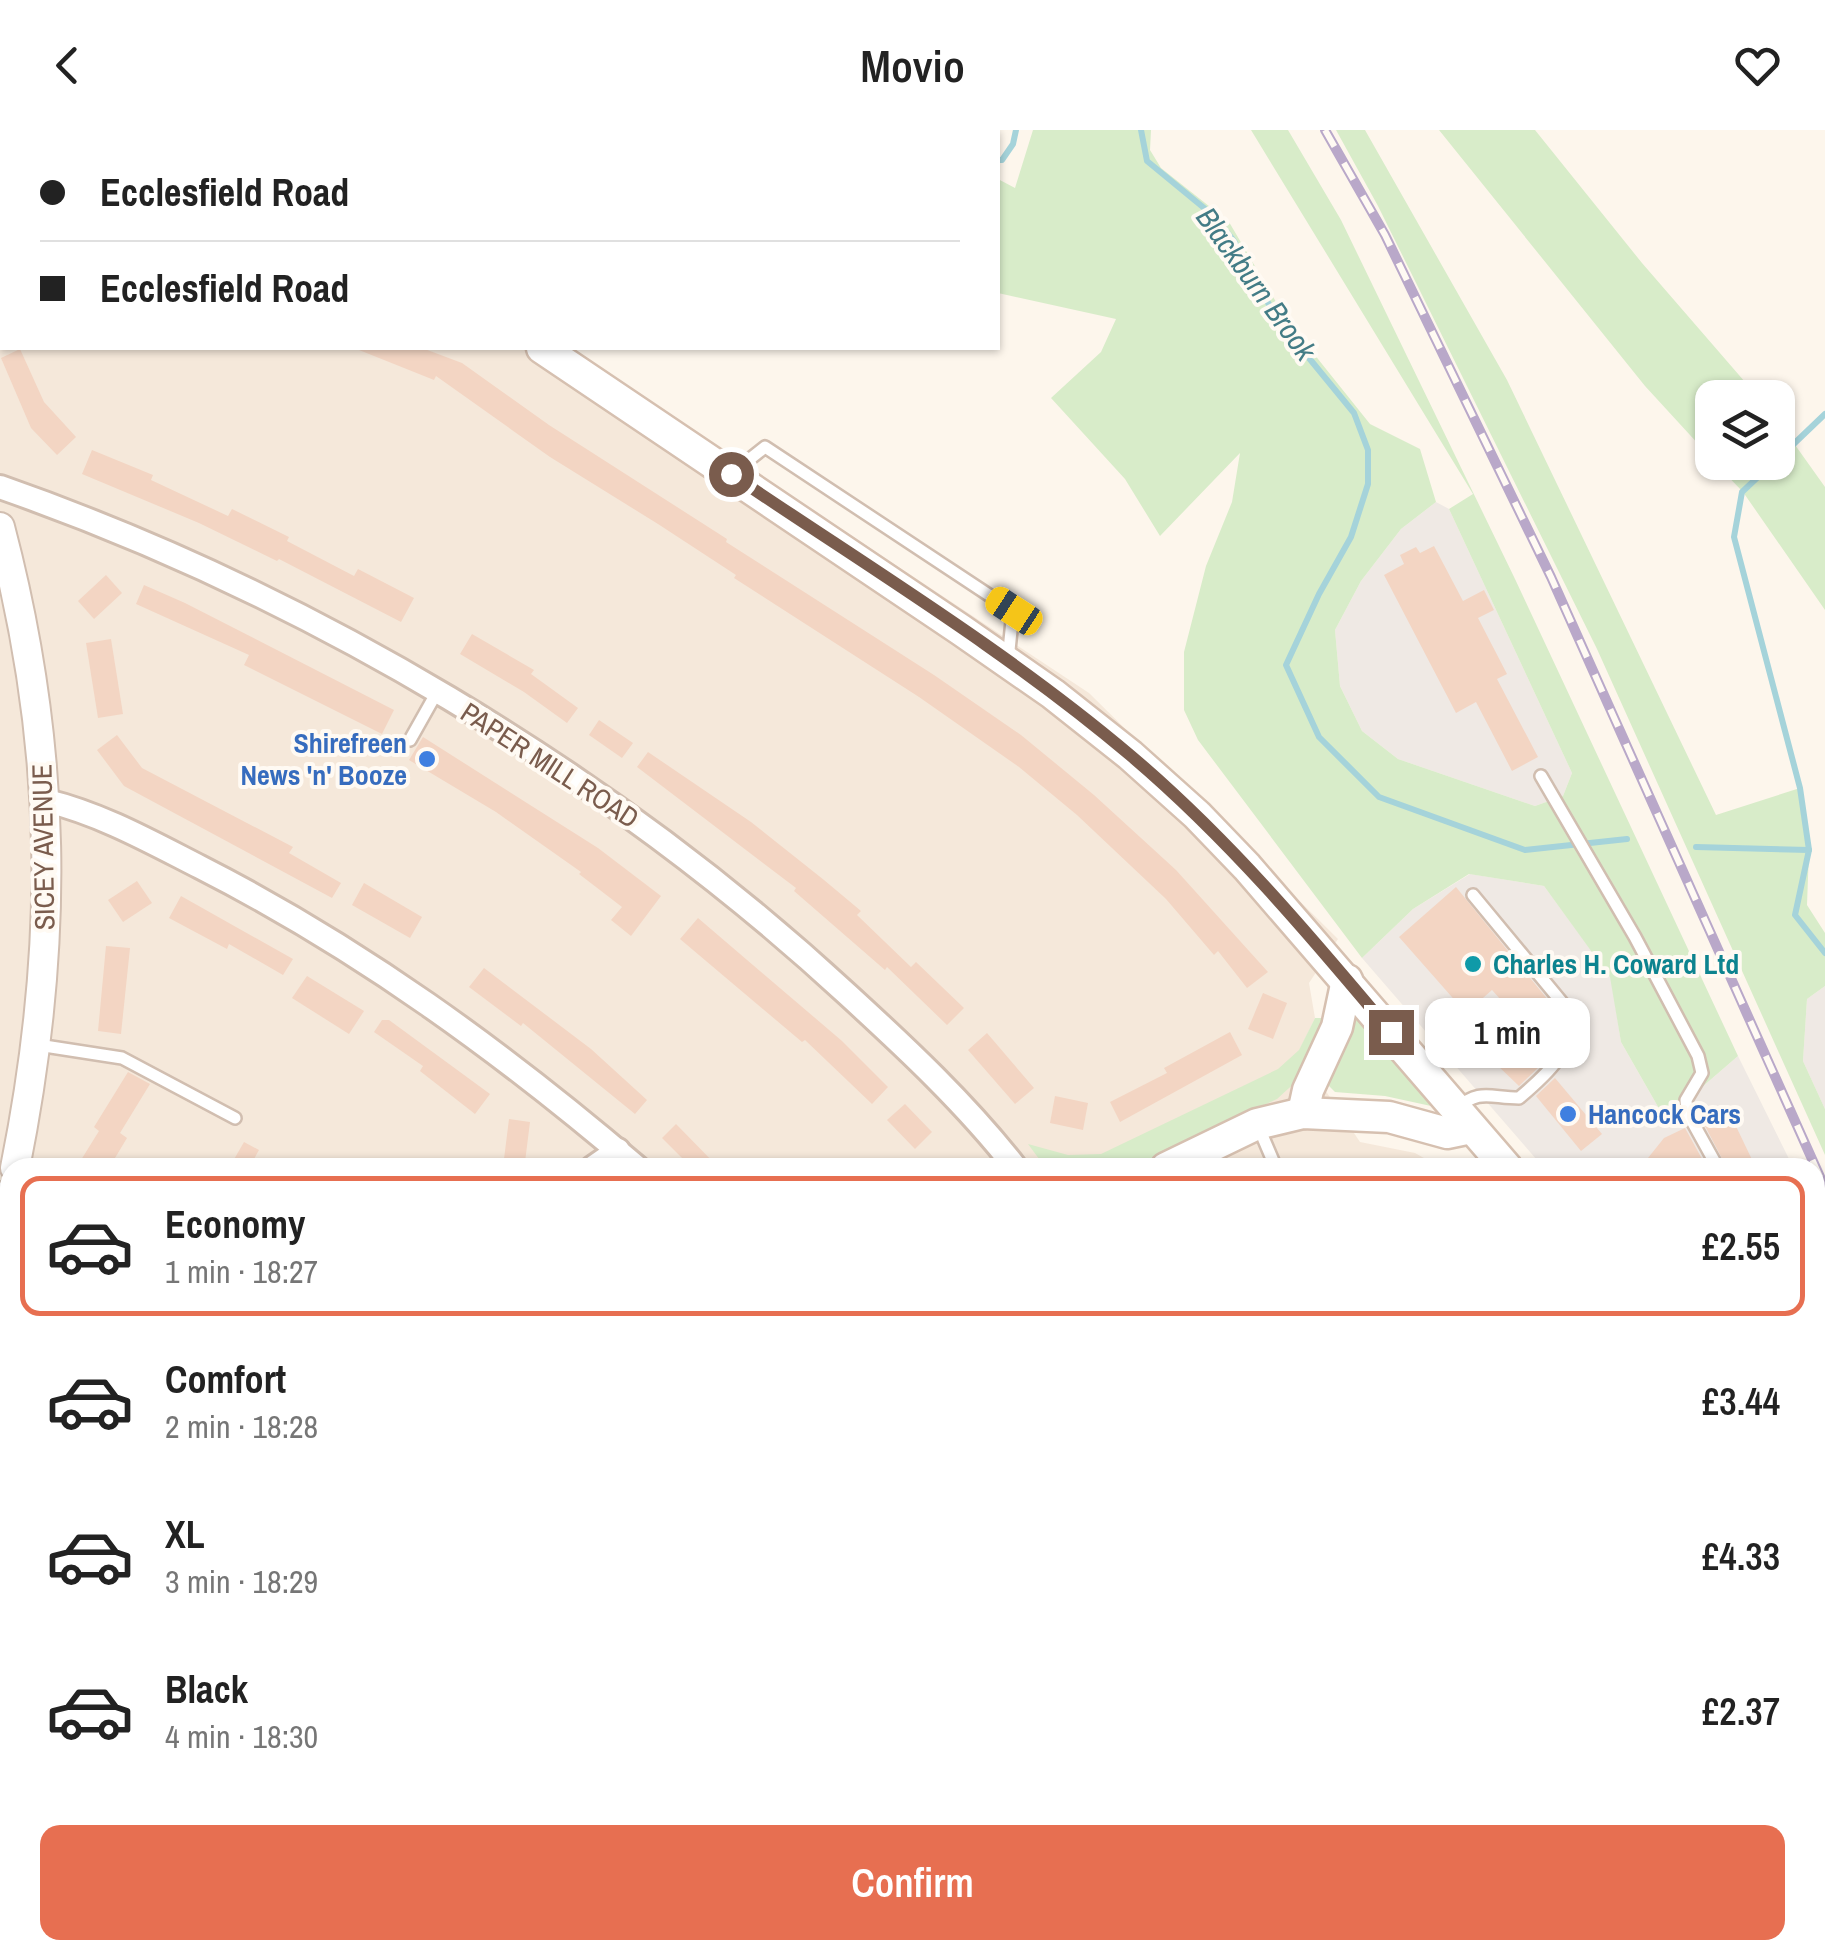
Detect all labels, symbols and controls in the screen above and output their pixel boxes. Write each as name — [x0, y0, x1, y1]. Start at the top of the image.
text: Movio — [860, 35, 965, 96]
icon: back — [40, 38, 95, 93]
icon: heart — [1730, 38, 1785, 93]
text: Ecclesfield Road — [100, 167, 349, 218]
water label: Blackburn Brook — [1188, 199, 1327, 370]
text: Ecclesfield Road — [100, 263, 349, 314]
map controls — [1695, 380, 1795, 480]
button: layers — [1695, 380, 1795, 480]
route start — [709, 452, 754, 497]
car — [981, 582, 1047, 640]
street label: PAPER MILL ROAD — [453, 693, 647, 837]
place label: Shirefreen News 'n' Booze — [240, 724, 407, 794]
marker: Shirefreen News 'n' Booze — [416, 748, 438, 770]
street label: SICEY AVENUE — [23, 763, 63, 931]
place label: Charles H. Coward Ltd — [1493, 945, 1739, 983]
marker: Charles H. Coward Ltd — [1462, 953, 1484, 975]
callout: 1 min — [1426, 997, 1591, 1067]
route end — [1369, 1010, 1414, 1055]
text: 1 min — [1474, 1011, 1541, 1054]
place label: Hancock Cars — [1588, 1095, 1741, 1133]
marker: Hancock Cars — [1557, 1103, 1579, 1125]
text: Economy — [165, 1199, 305, 1250]
icon: car — [45, 1201, 135, 1291]
text: £2.55 — [1702, 1221, 1780, 1272]
text: 1 min · 18:27 — [165, 1250, 318, 1293]
text: Comfort — [165, 1354, 286, 1405]
icon: car — [45, 1356, 135, 1446]
text: £3.44 — [1702, 1376, 1780, 1427]
text: 2 min · 18:28 — [165, 1405, 318, 1448]
text: XL — [165, 1509, 205, 1560]
icon: car — [45, 1511, 135, 1601]
text: £4.33 — [1702, 1531, 1780, 1582]
text: 3 min · 18:29 — [165, 1560, 318, 1603]
text: Black — [165, 1664, 248, 1715]
icon: car — [45, 1666, 135, 1756]
text: £2.37 — [1702, 1686, 1780, 1737]
text: 4 min · 18:30 — [165, 1715, 318, 1758]
button: Confirm — [40, 1825, 1785, 1940]

